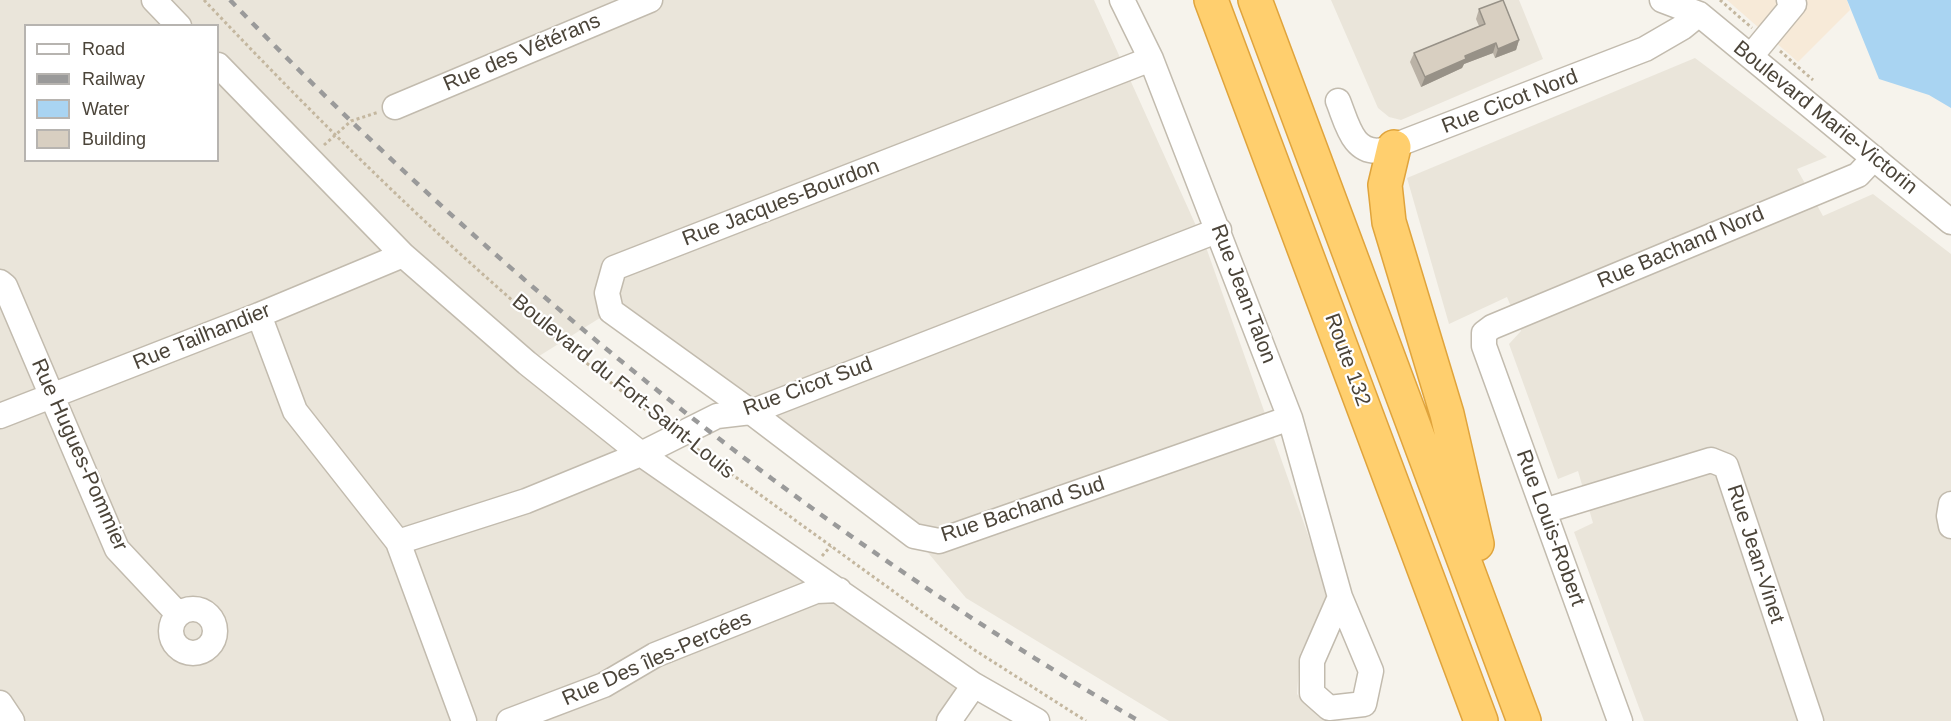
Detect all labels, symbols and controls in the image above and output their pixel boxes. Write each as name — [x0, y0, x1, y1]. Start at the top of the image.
street label: Rue des Vétérans — [440, 9, 604, 97]
legend — [24, 24, 219, 162]
street label: Boulevard Marie-Victorin — [1728, 36, 1922, 200]
text: Road — [82, 39, 125, 59]
street label: Rue Cicot Nord — [1438, 65, 1582, 139]
text: Railway — [82, 69, 145, 89]
text: Water — [82, 99, 129, 119]
text: Building — [82, 129, 146, 149]
street label: Rue Jacques-Bourdon — [679, 154, 883, 252]
street label: Rue Bachand Nord — [1594, 202, 1768, 294]
street label: Rue Jean-Talon — [1205, 221, 1281, 367]
street label: Boulevard du Fort-Saint-Louis — [507, 289, 739, 485]
street label: Rue Tailhandier — [130, 298, 274, 376]
street label: Route 132 — [1319, 310, 1375, 410]
street label: Rue Cicot Sud — [740, 352, 876, 422]
street label: Rue Hugues-Pommier — [25, 355, 133, 555]
street label: Rue Louis-Robert — [1510, 446, 1590, 610]
street label: Rue Bachand Sud — [938, 472, 1108, 548]
street label: Rue Jean-Vinet — [1721, 481, 1789, 627]
street label: Rue Des îles-Percées — [559, 606, 755, 712]

